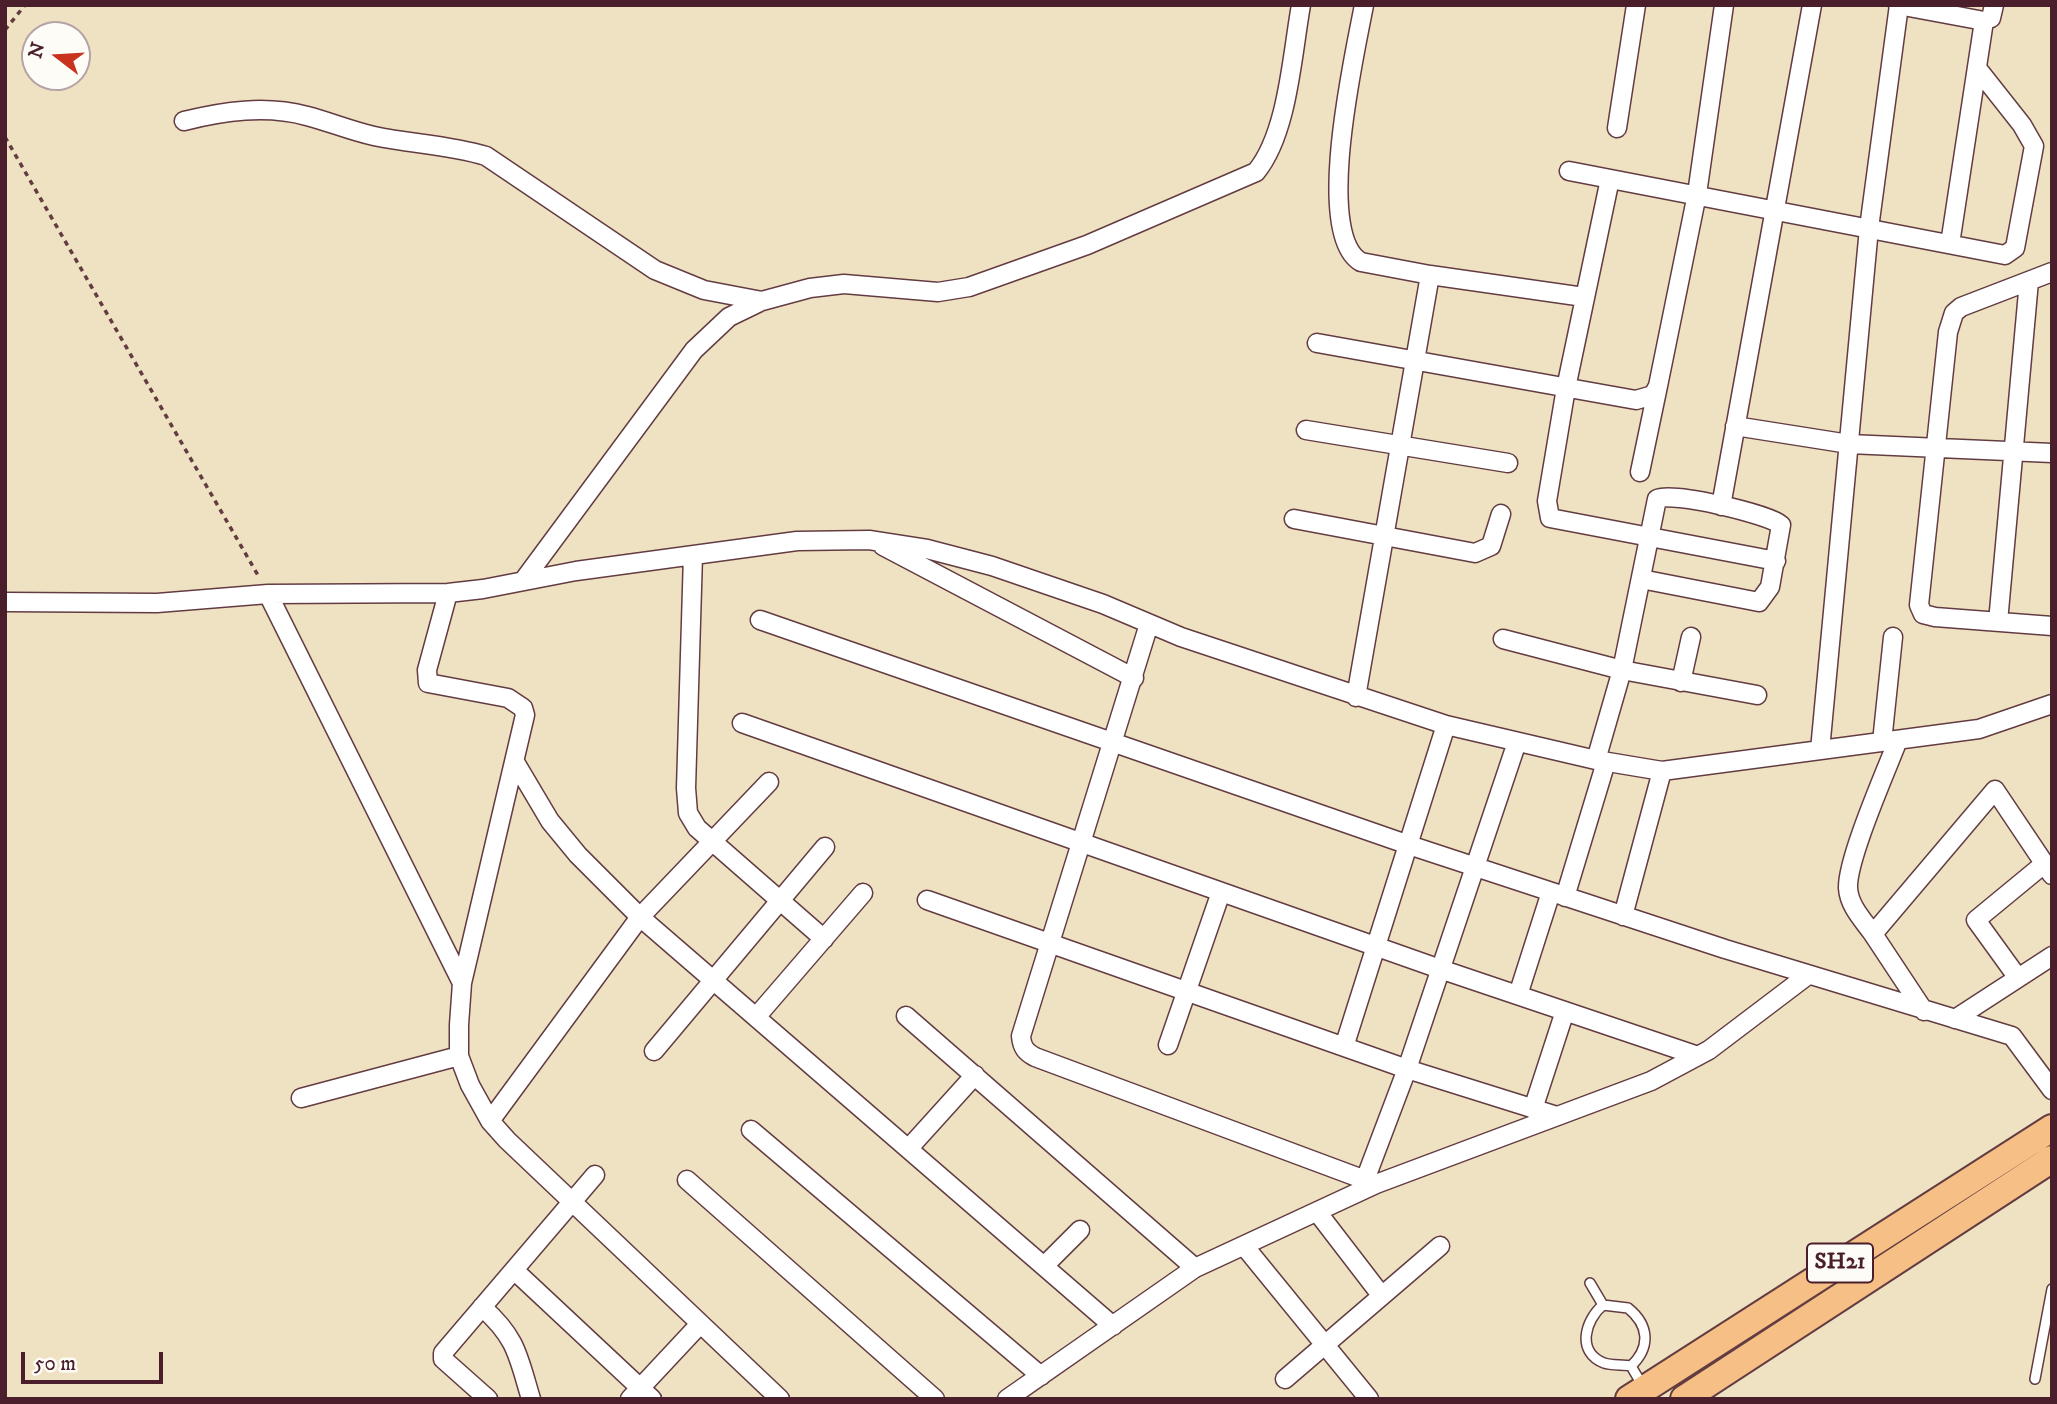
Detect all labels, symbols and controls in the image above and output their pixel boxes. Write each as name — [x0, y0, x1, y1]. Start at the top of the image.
north arrow — [21, 21, 91, 91]
text: N — [24, 39, 51, 61]
road number: SH21 — [1807, 1244, 1873, 1282]
scale bar — [24, 1338, 166, 1382]
text: 50 m — [34, 1351, 76, 1377]

